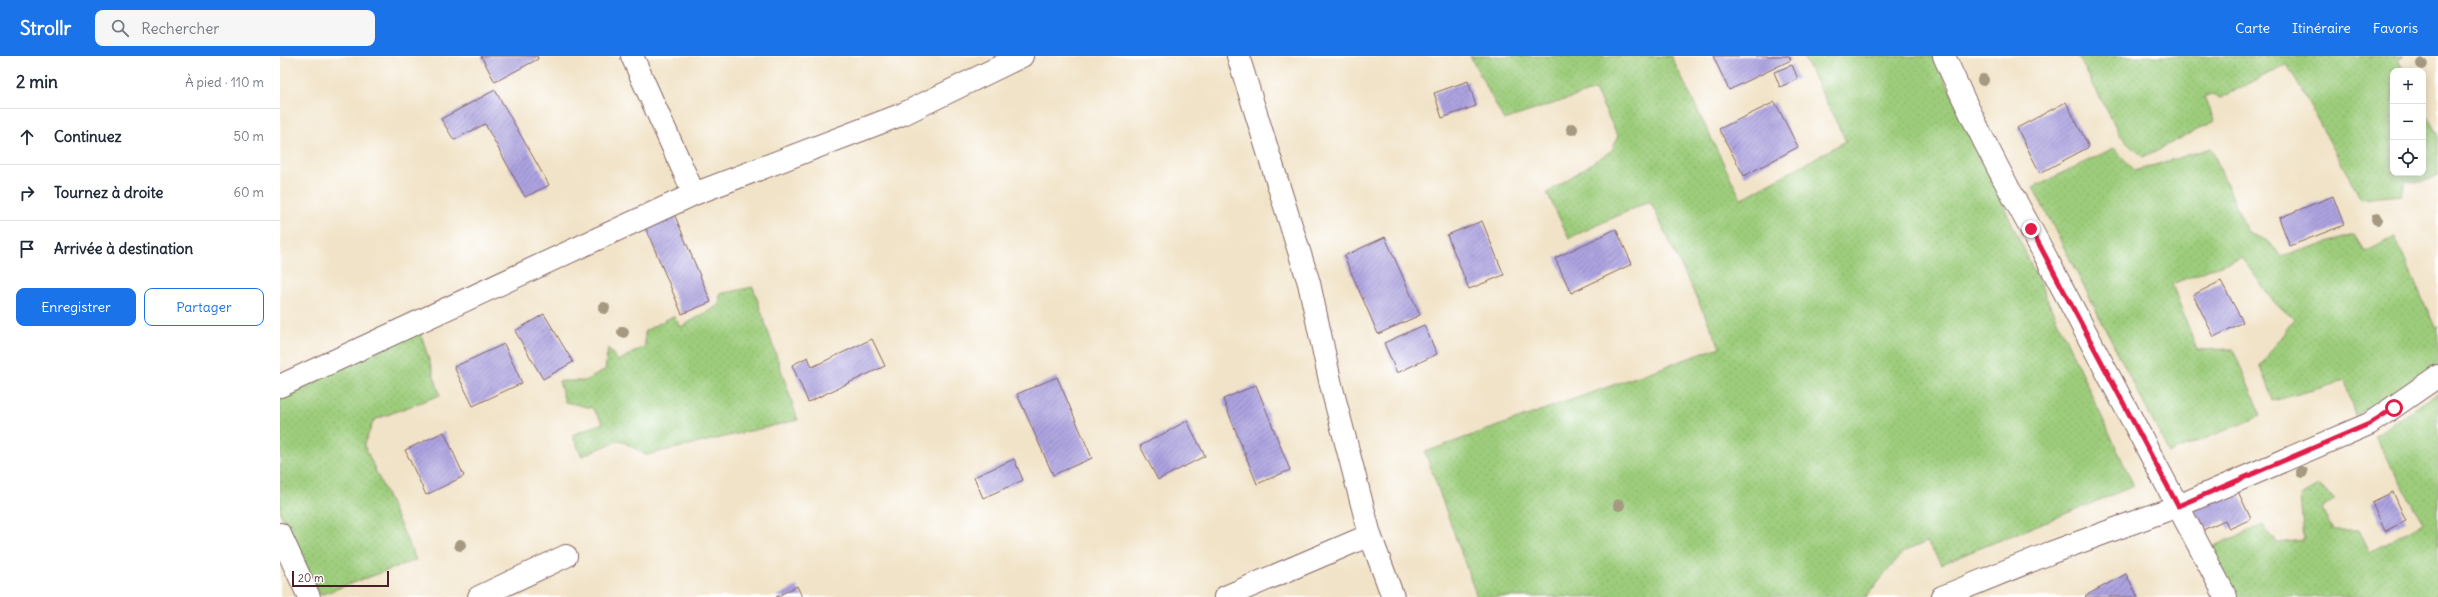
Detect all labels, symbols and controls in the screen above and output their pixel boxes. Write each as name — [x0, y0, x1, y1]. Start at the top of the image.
search box — [95, 10, 375, 46]
text: Strollr — [20, 16, 71, 40]
icon: search — [109, 17, 131, 39]
text: Rechercher — [141, 19, 219, 38]
text: Carte — [2235, 19, 2270, 37]
text: Itinéraire — [2292, 19, 2351, 37]
text: Favoris — [2373, 19, 2418, 37]
map controls — [2390, 68, 2426, 176]
button: + — [2390, 68, 2426, 104]
text: 2 min — [16, 71, 58, 93]
text: À pied · 110 m — [185, 74, 264, 91]
button: − — [2390, 104, 2426, 140]
icon: ahead — [16, 126, 38, 148]
text: Continuez — [54, 127, 122, 146]
text: 50 m — [233, 128, 264, 145]
button: locate — [2390, 140, 2426, 176]
icon: right — [16, 182, 38, 204]
text: Tournez à droite — [54, 183, 163, 202]
text: 60 m — [233, 184, 264, 201]
route end — [2022, 220, 2040, 238]
icon: arrive — [16, 238, 38, 260]
text: Arrivée à destination — [54, 239, 193, 258]
button: Enregistrer — [16, 288, 136, 326]
button: Partager — [144, 288, 264, 326]
route start — [2385, 399, 2403, 417]
scale bar — [292, 569, 389, 588]
text: 20 m — [298, 571, 324, 585]

